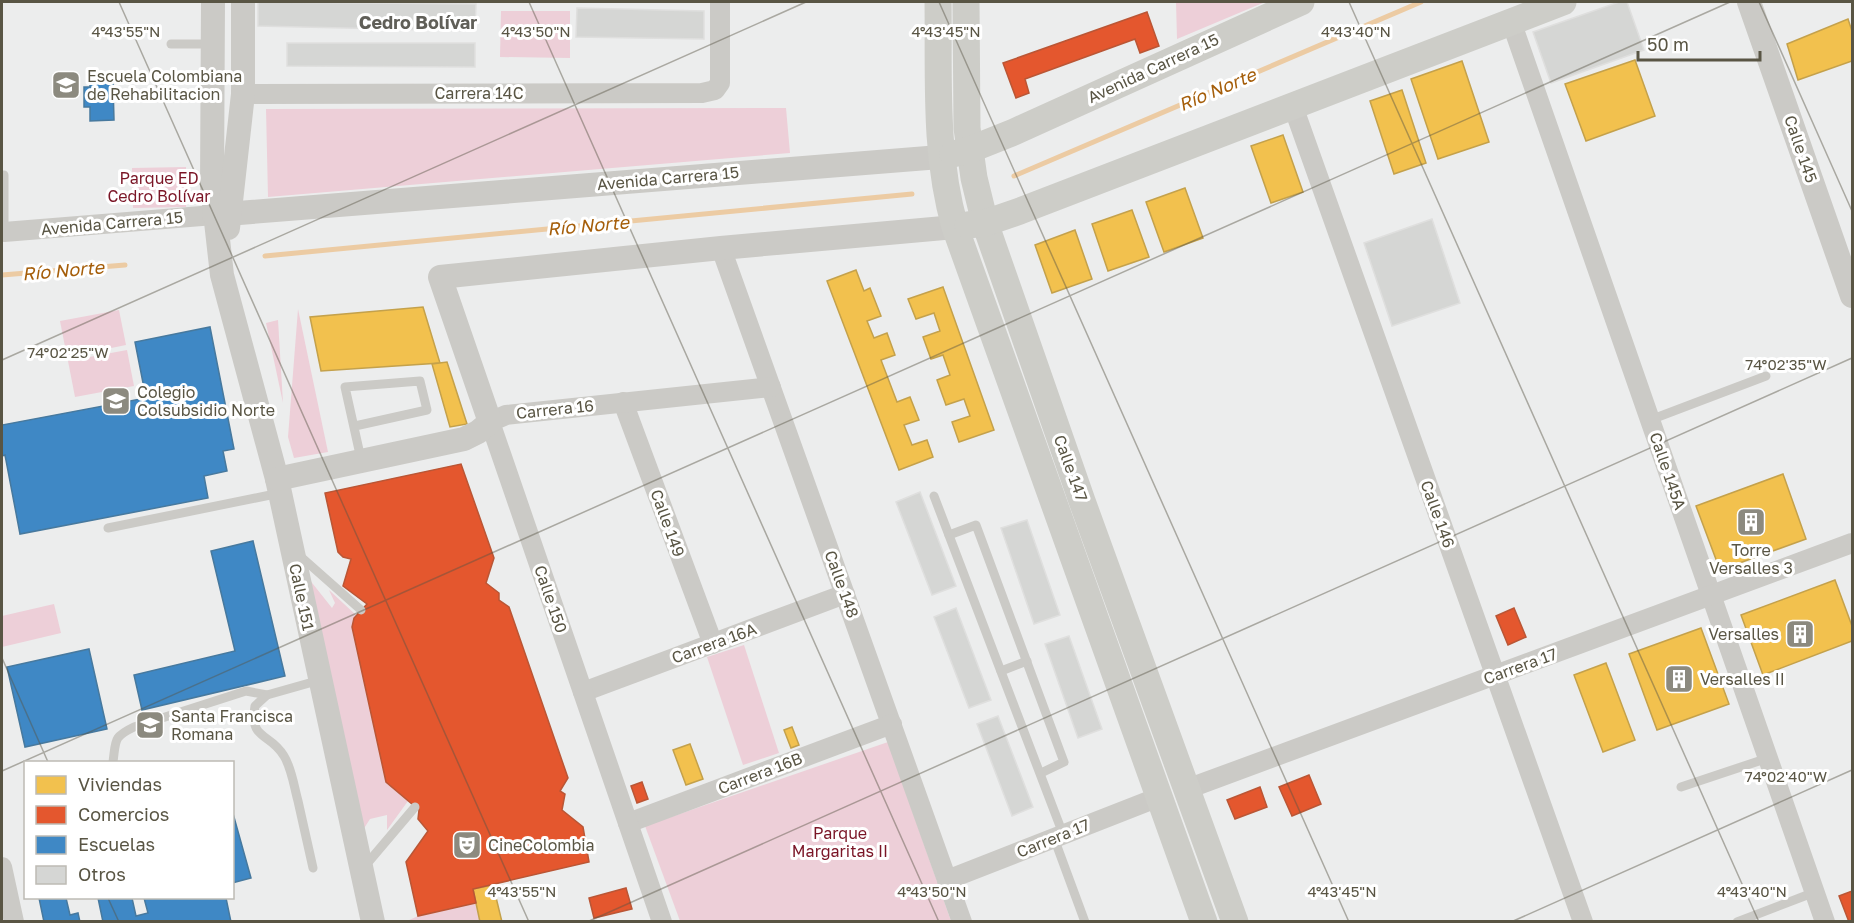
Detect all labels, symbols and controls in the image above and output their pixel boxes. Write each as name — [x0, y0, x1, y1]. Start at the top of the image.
district label: Cedro Bolívar — [359, 11, 477, 33]
text: 4°43'55"N — [92, 22, 160, 40]
text: 4°43'50"N — [501, 22, 571, 40]
text: 4°43'45"N — [911, 22, 981, 40]
text: 4°43'40"N — [1321, 22, 1391, 40]
scale bar — [1638, 24, 1760, 62]
street label: Avenida Carrera 15 — [1084, 29, 1222, 107]
text: 50 m — [1647, 33, 1689, 55]
water label: Río Norte — [1175, 62, 1260, 115]
place label: Escuela Colombiana de Rehabilitacion — [87, 66, 242, 104]
school or university icon: Escuela Colombiana de Rehabilitacion — [50, 69, 82, 101]
street label: Carrera 14C — [434, 83, 524, 103]
street label: Calle 145 — [1780, 113, 1822, 185]
street label: Avenida Carrera 15 — [596, 162, 740, 194]
park label: Parque ED Cedro Bolívar — [107, 168, 211, 206]
street label: Avenida Carrera 15 — [40, 207, 184, 239]
water label: Río Norte — [546, 210, 631, 240]
water label: Río Norte — [21, 255, 106, 285]
text: 74°02'25"W — [27, 343, 109, 361]
text: 74°02'35"W — [1745, 355, 1827, 373]
place label: Colegio Colsubsidio Norte — [137, 382, 275, 420]
school or university icon: Colegio Colsubsidio Norte — [100, 385, 132, 417]
street label: Carrera 16 — [515, 395, 595, 423]
street label: Calle 145A — [1645, 430, 1691, 513]
street label: Calle 147 — [1050, 432, 1092, 504]
street label: Calle 146 — [1417, 477, 1459, 551]
street label: Calle 149 — [647, 486, 689, 560]
building icon: Torre Versalles 3 — [1735, 506, 1767, 538]
place label: Torre Versalles 3 — [1709, 540, 1793, 578]
street label: Calle 148 — [821, 547, 863, 621]
street label: Calle 151 — [285, 562, 319, 633]
street label: Calle 150 — [530, 563, 572, 635]
street label: Carrera 16A — [669, 618, 759, 668]
building icon: Versalles — [1784, 618, 1816, 650]
place label: Versalles — [1708, 624, 1779, 644]
street label: Carrera 17 — [1480, 643, 1560, 689]
building icon: Versalles II — [1663, 663, 1695, 695]
place label: Versalles II — [1700, 669, 1785, 689]
place label: Santa Francisca Romana — [171, 706, 293, 744]
school or university icon: Santa Francisca Romana — [134, 709, 166, 741]
street label: Carrera 16B — [715, 748, 805, 798]
legend — [24, 761, 234, 899]
text: 74°02'40"W — [1745, 767, 1827, 785]
text: Viviendas — [78, 773, 162, 795]
text: Comercios — [78, 803, 169, 825]
street label: Carrera 17 — [1014, 814, 1092, 862]
park label: Parque Margaritas II — [792, 823, 888, 861]
theatre icon: CineColombia — [451, 829, 483, 861]
text: Escuelas — [78, 833, 155, 855]
place label: CineColombia — [488, 835, 595, 855]
text: Otros — [78, 863, 126, 885]
text: 4°43'55"N — [488, 882, 556, 900]
text: 4°43'50"N — [897, 882, 967, 900]
text: 4°43'45"N — [1307, 882, 1377, 900]
text: 4°43'40"N — [1717, 882, 1787, 900]

